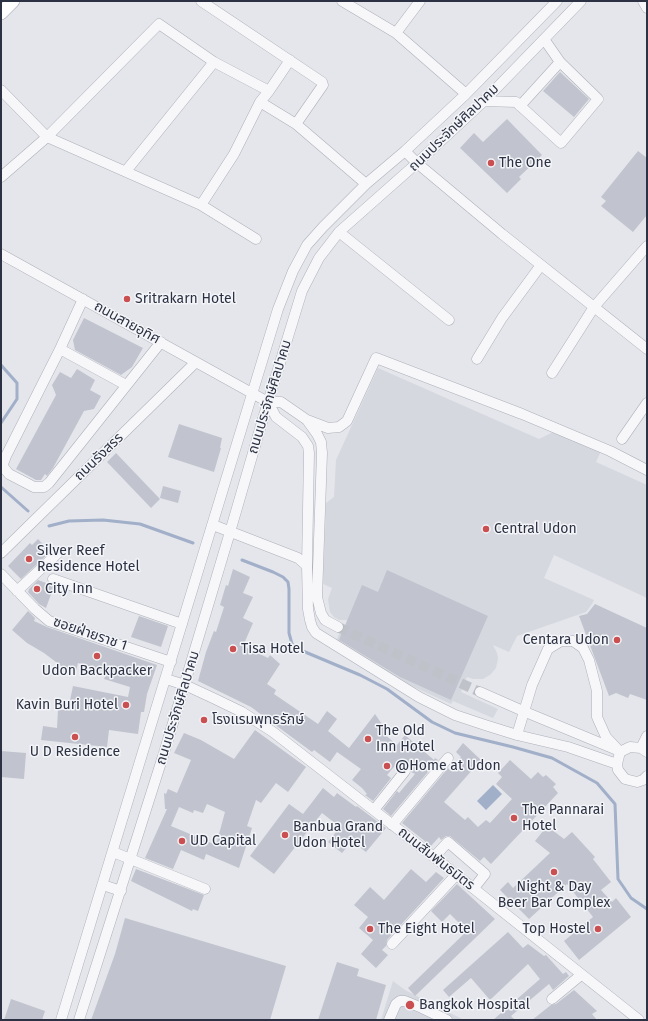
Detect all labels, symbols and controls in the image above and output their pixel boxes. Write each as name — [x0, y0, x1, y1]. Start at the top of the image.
street label: ถนนประจักษ์ศิลปาคม — [406, 81, 502, 175]
place label: The One — [499, 155, 551, 171]
marker: The One — [486, 158, 496, 168]
place label: Sritrakarn Hotel — [135, 291, 236, 307]
marker: Sritrakarn Hotel — [122, 294, 132, 304]
street label: ถนนสายอุทิศ — [91, 298, 163, 348]
street label: ถนนประจักษ์ศิลปาคม — [245, 338, 295, 456]
street label: ถนนรังสรร — [71, 430, 127, 484]
place label: Central Udon — [494, 521, 577, 537]
marker: Central Udon — [481, 524, 491, 534]
place label: Silver Reef Residence Hotel — [37, 543, 140, 576]
marker: Silver Reef Residence Hotel — [24, 554, 34, 564]
place label: City Inn — [45, 581, 93, 597]
marker: City Inn — [32, 584, 42, 594]
street label: ซอยฝ่ายราช 1 — [51, 613, 129, 655]
place label: Centara Udon — [523, 632, 609, 648]
marker: Centara Udon — [612, 635, 622, 645]
place label: Tisa Hotel — [241, 641, 304, 657]
marker: Tisa Hotel — [228, 644, 238, 654]
street label: ถนนประจักษ์ศิลปาคม — [153, 649, 203, 767]
marker: Udon Backpacker — [92, 651, 102, 661]
place label: Udon Backpacker — [42, 663, 152, 679]
place label: Kavin Buri Hotel — [16, 697, 118, 713]
marker: Kavin Buri Hotel — [121, 700, 131, 710]
place label: โรงเเรมพุทธรักษ์ — [212, 712, 304, 728]
marker: โรงเเรมพุทธรักษ์ — [199, 715, 209, 725]
place label: The Old Inn Hotel — [376, 723, 435, 756]
marker: U D Residence — [70, 732, 80, 742]
marker: The Old Inn Hotel — [363, 734, 373, 744]
place label: U D Residence — [30, 744, 120, 760]
place label: @Home at Udon — [395, 758, 501, 774]
marker: @Home at Udon — [382, 761, 392, 771]
place label: The Pannarai Hotel — [522, 802, 604, 834]
marker: The Pannarai Hotel — [509, 813, 519, 823]
place label: Banbua Grand Udon Hotel — [293, 819, 383, 852]
street label: ถนนสัมพันธมิตร — [394, 824, 478, 894]
marker: Banbua Grand Udon Hotel — [280, 830, 290, 840]
place label: UD Capital — [190, 833, 256, 849]
marker: UD Capital — [177, 836, 187, 846]
marker: Night & Day Beer Bar Complex — [549, 867, 559, 877]
place label: Night & Day Beer Bar Complex — [498, 879, 610, 912]
place label: The Eight Hotel — [378, 921, 475, 937]
place label: Top Hostel — [523, 921, 590, 937]
marker: The Eight Hotel — [365, 924, 375, 934]
marker: Top Hostel — [593, 924, 603, 934]
place label: Bangkok Hospital — [419, 997, 530, 1013]
marker: Bangkok Hospital — [404, 999, 416, 1011]

